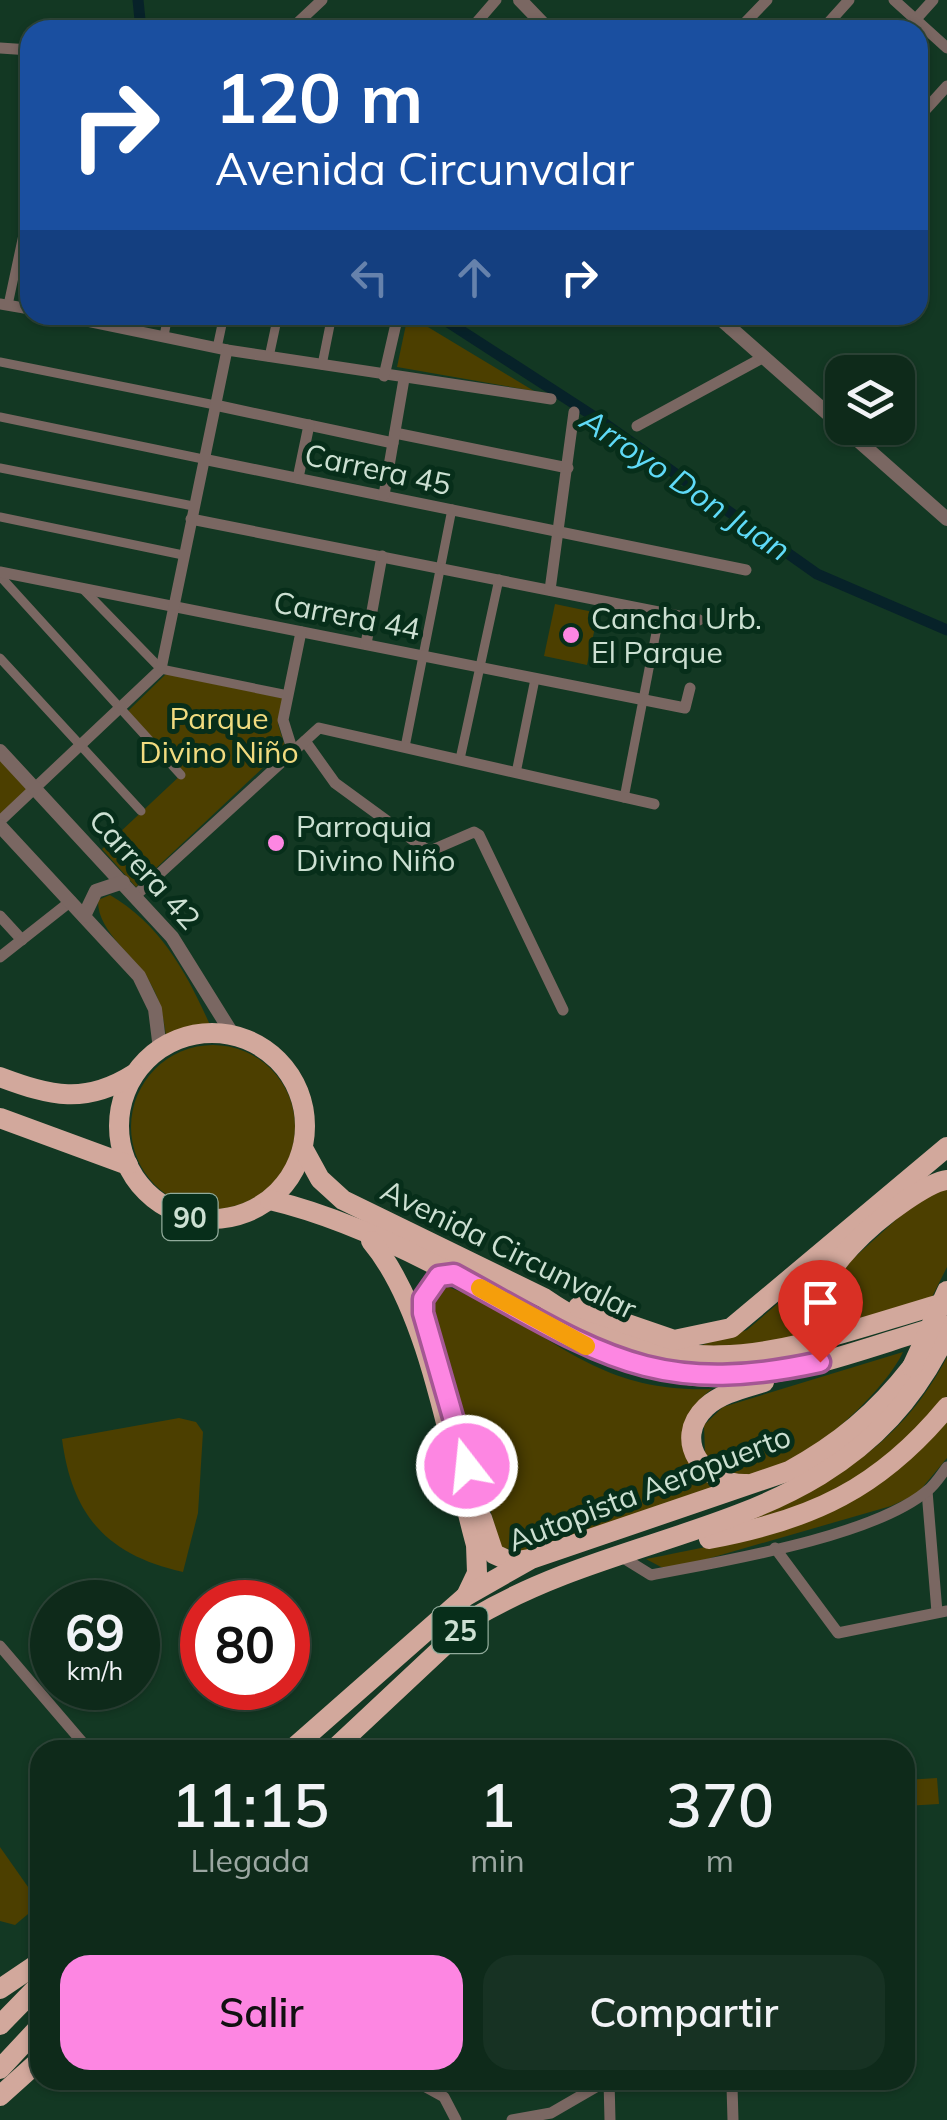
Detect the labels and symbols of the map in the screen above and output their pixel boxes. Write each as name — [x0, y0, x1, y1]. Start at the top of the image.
water label: Arroyo Don Juan — [573, 399, 798, 569]
street label: Carrera 45 — [301, 435, 455, 503]
street label: Carrera 44 — [270, 582, 424, 648]
place label: Cancha Urb. El Parque — [591, 599, 762, 671]
marker: Cancha Urb. El Parque — [560, 624, 582, 646]
park label: Parque Divino Niño — [139, 699, 299, 771]
street label: Carrera 42 — [81, 801, 209, 937]
place label: Parroquia Divino Niño — [296, 807, 455, 879]
marker: Parroquia Divino Niño — [265, 832, 287, 854]
street label: Avenida Circunvalar — [375, 1171, 643, 1327]
road number: 90 — [162, 1194, 218, 1240]
pin — [778, 1260, 863, 1363]
position arrow — [415, 1414, 519, 1518]
street label: Autopista Aeropuerto — [502, 1417, 796, 1559]
speed limit sign: 80 — [180, 1580, 310, 1710]
road number: 25 — [432, 1607, 488, 1653]

